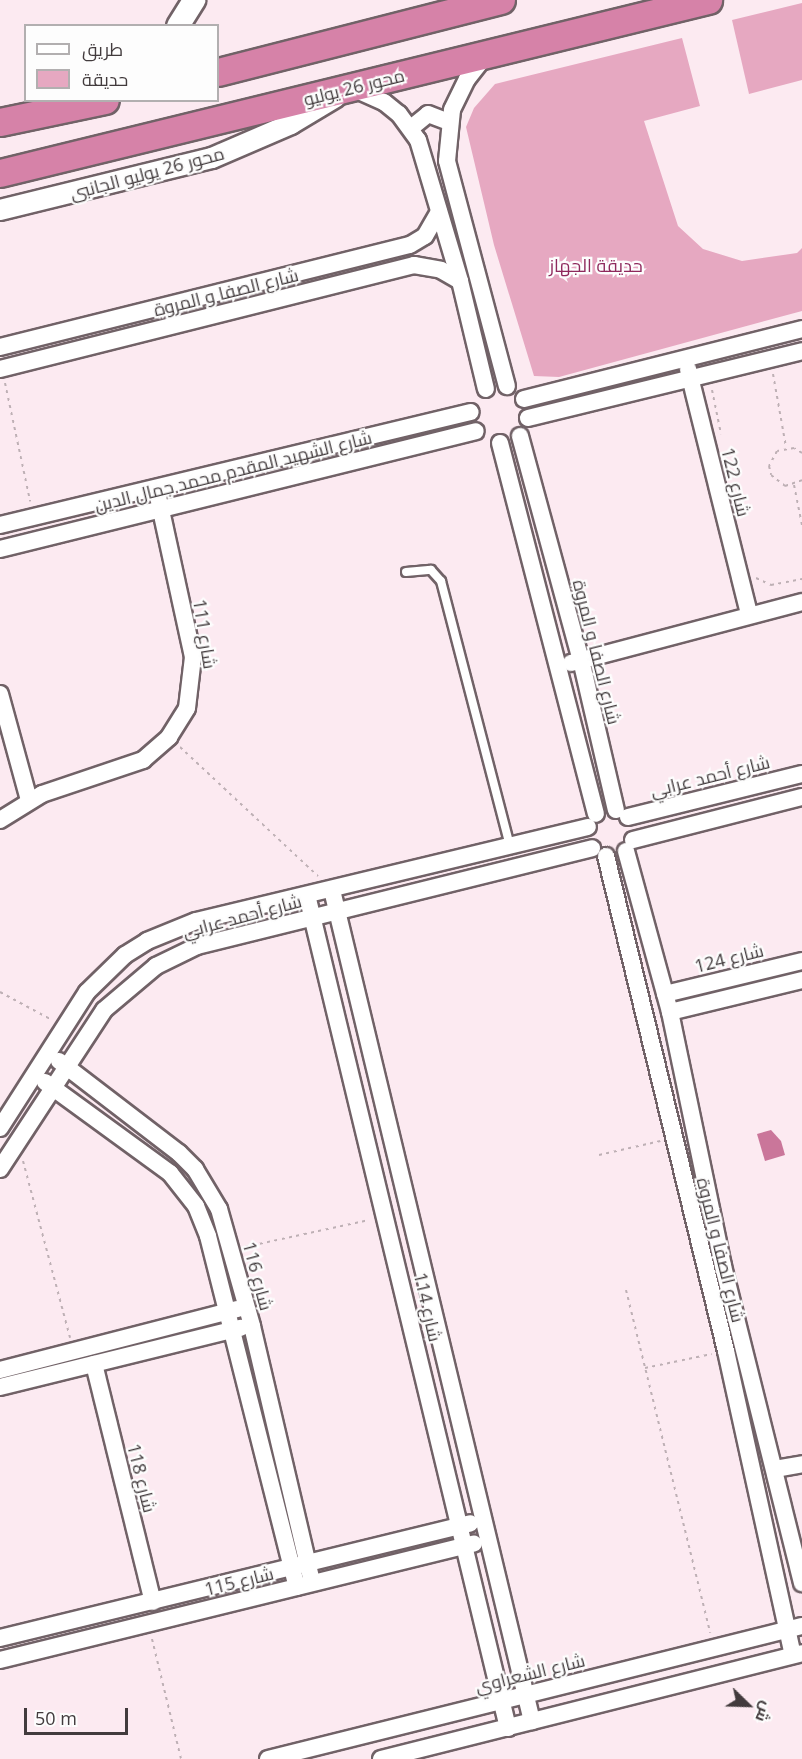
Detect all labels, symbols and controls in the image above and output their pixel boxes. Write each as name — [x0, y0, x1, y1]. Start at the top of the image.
legend — [24, 24, 219, 102]
text: طريق — [82, 37, 123, 61]
street label: محور 26 يوليو — [301, 64, 407, 110]
text: حديقة — [82, 67, 128, 91]
street label: محور 26 يوليو الجانبى — [68, 142, 226, 204]
park label: حديقة الجهاز — [549, 254, 643, 276]
street label: شارع الصفا و المروة — [151, 264, 301, 320]
street label: شارع الشهيد المقدم محمد جمال الدين — [92, 426, 374, 516]
street label: شارع 122 — [717, 445, 755, 519]
street label: شارع الصفا و المروة — [569, 577, 625, 727]
street label: شارع 111 — [189, 598, 221, 670]
street label: شارع أحمد عرابي — [648, 751, 772, 801]
street label: شارع أحمد عرابي — [180, 890, 304, 942]
street label: شارع 124 — [692, 939, 766, 977]
street label: شارع الصفا و المروة — [693, 1175, 749, 1325]
street label: شارع 116 — [238, 1239, 278, 1313]
street label: شارع 114 — [410, 1270, 446, 1344]
street label: شارع 118 — [123, 1441, 161, 1515]
street label: شارع 115 — [202, 1562, 276, 1600]
street label: شارع الشعراوي — [473, 1649, 587, 1697]
north arrow — [718, 1675, 778, 1735]
scale bar — [27, 1696, 130, 1734]
text: ش — [750, 1698, 779, 1726]
text: 50 m — [35, 1706, 77, 1730]

